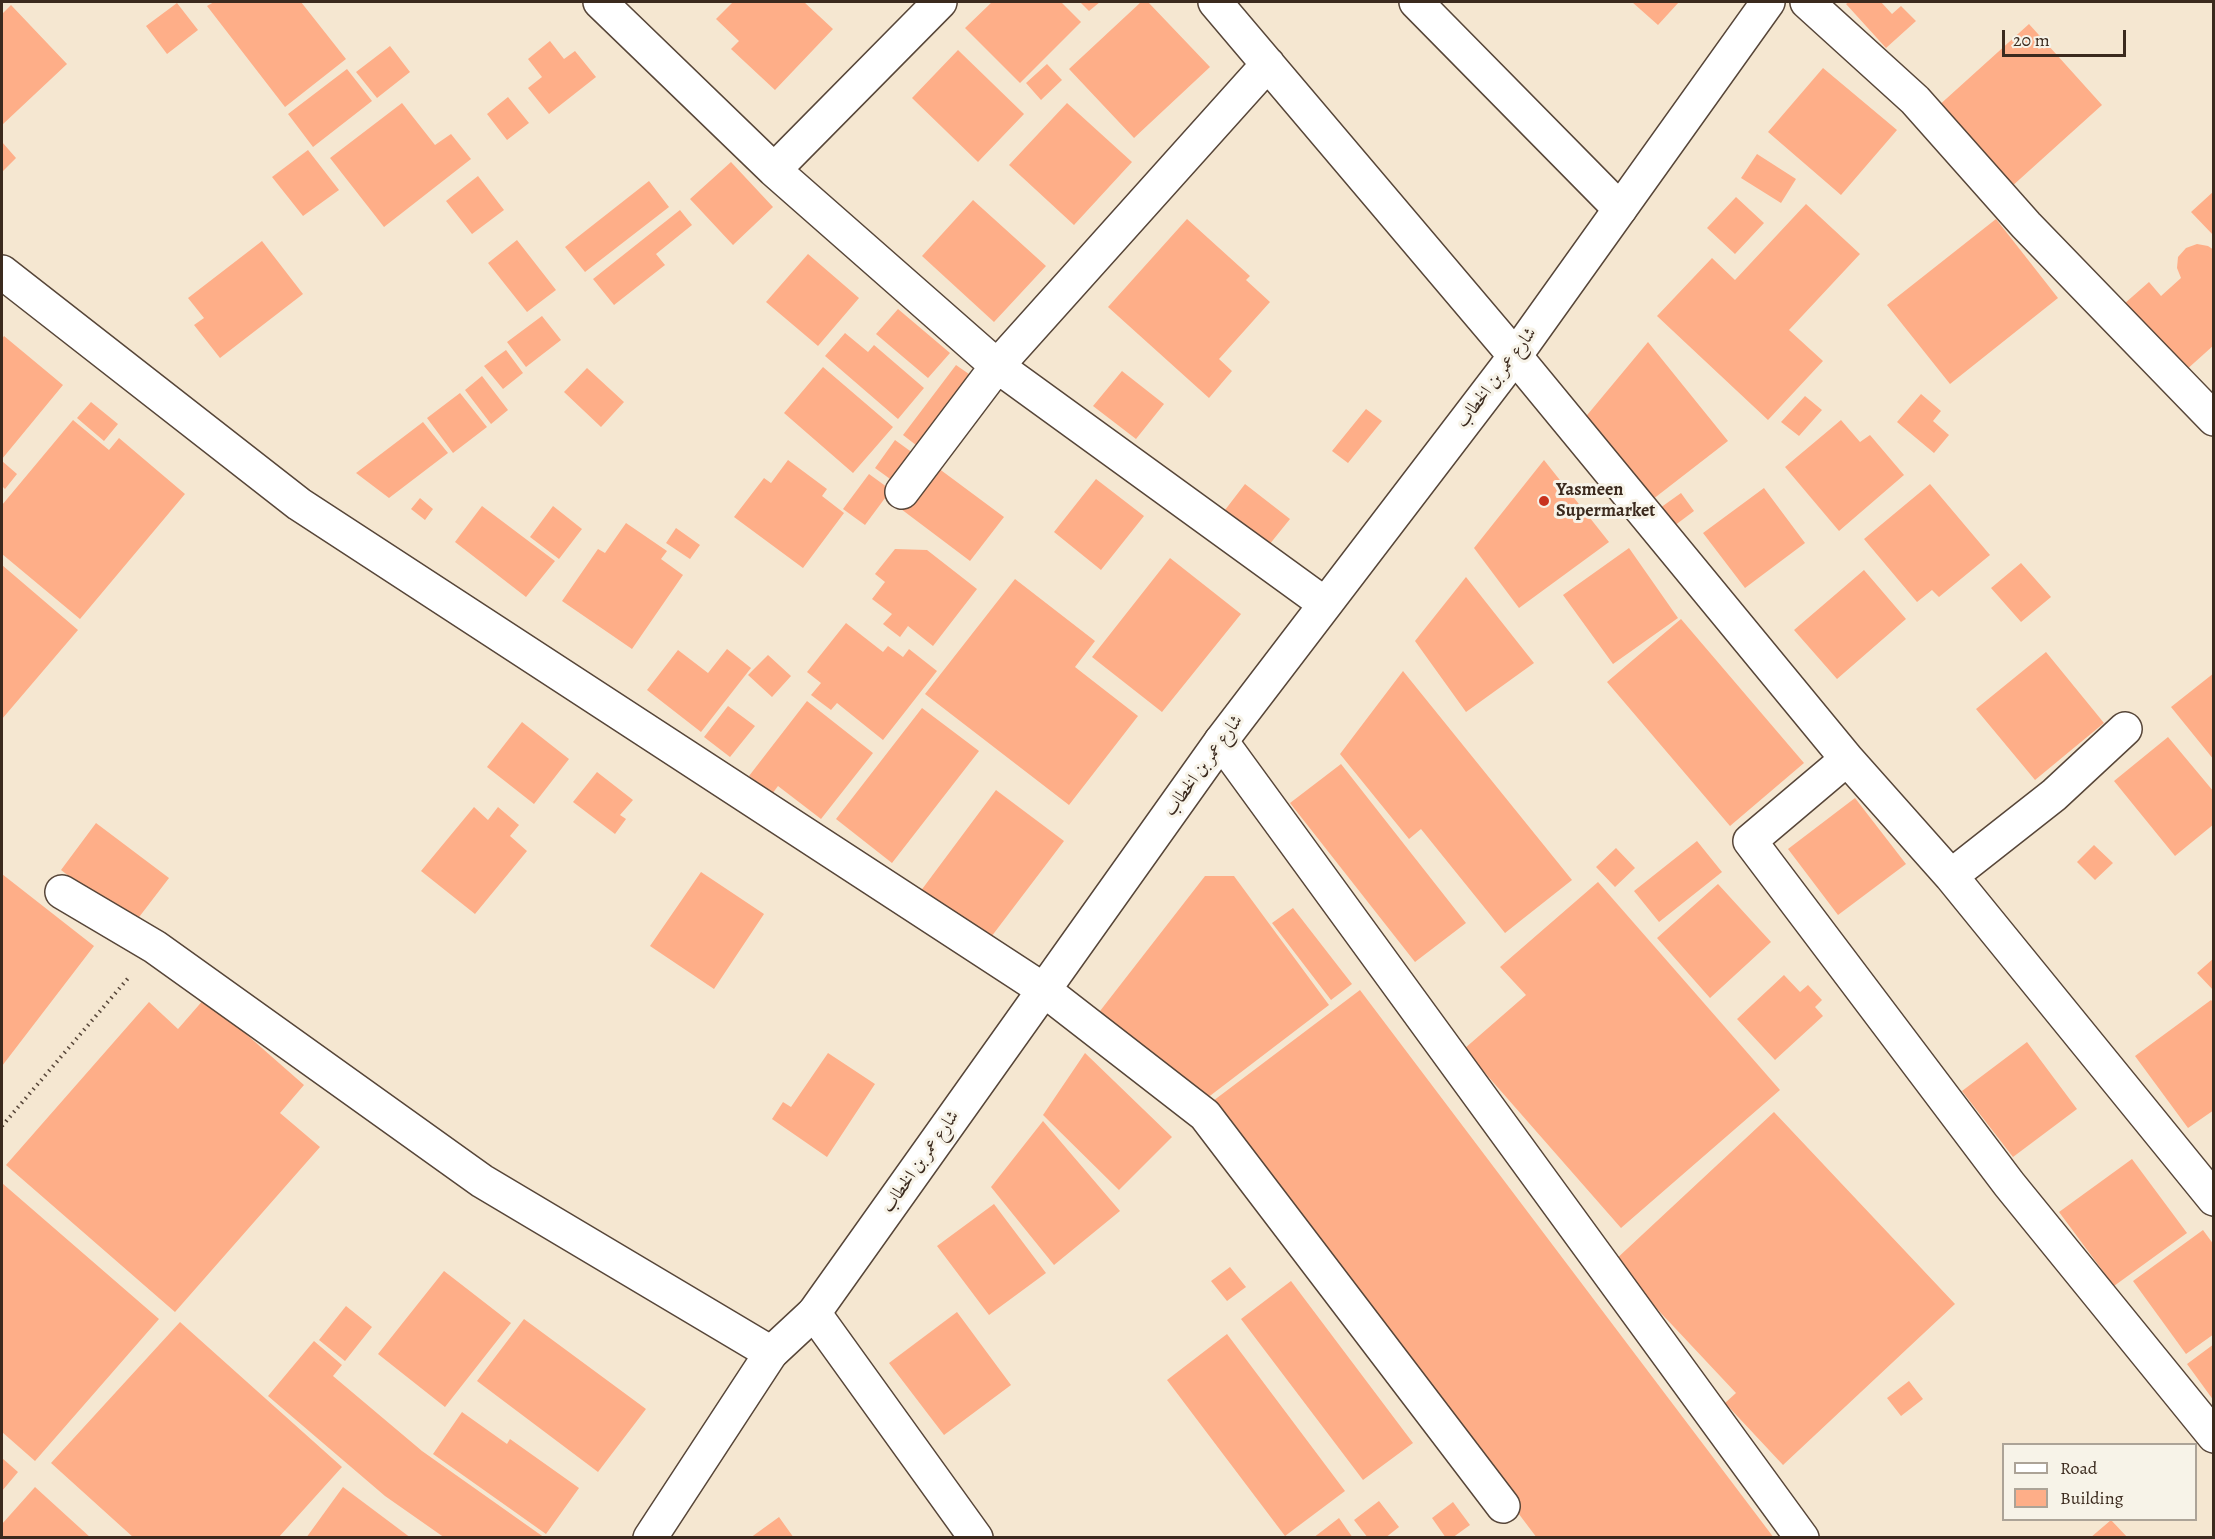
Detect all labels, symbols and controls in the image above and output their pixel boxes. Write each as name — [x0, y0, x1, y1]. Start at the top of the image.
scale bar — [2005, 18, 2130, 56]
text: 20 m — [2013, 28, 2050, 52]
street label: شارع عمر بن الخطاب — [1452, 323, 1542, 433]
place label: Yasmeen Supermarket — [1556, 480, 1655, 522]
marker: Yasmeen Supermarket — [1537, 494, 1551, 508]
street label: شارع عمر بن الخطاب — [1160, 711, 1248, 821]
street label: شارع عمر بن الخطاب — [878, 1107, 964, 1217]
legend — [2002, 1443, 2197, 1521]
text: Road — [2060, 1456, 2097, 1480]
text: Building — [2060, 1486, 2124, 1510]

